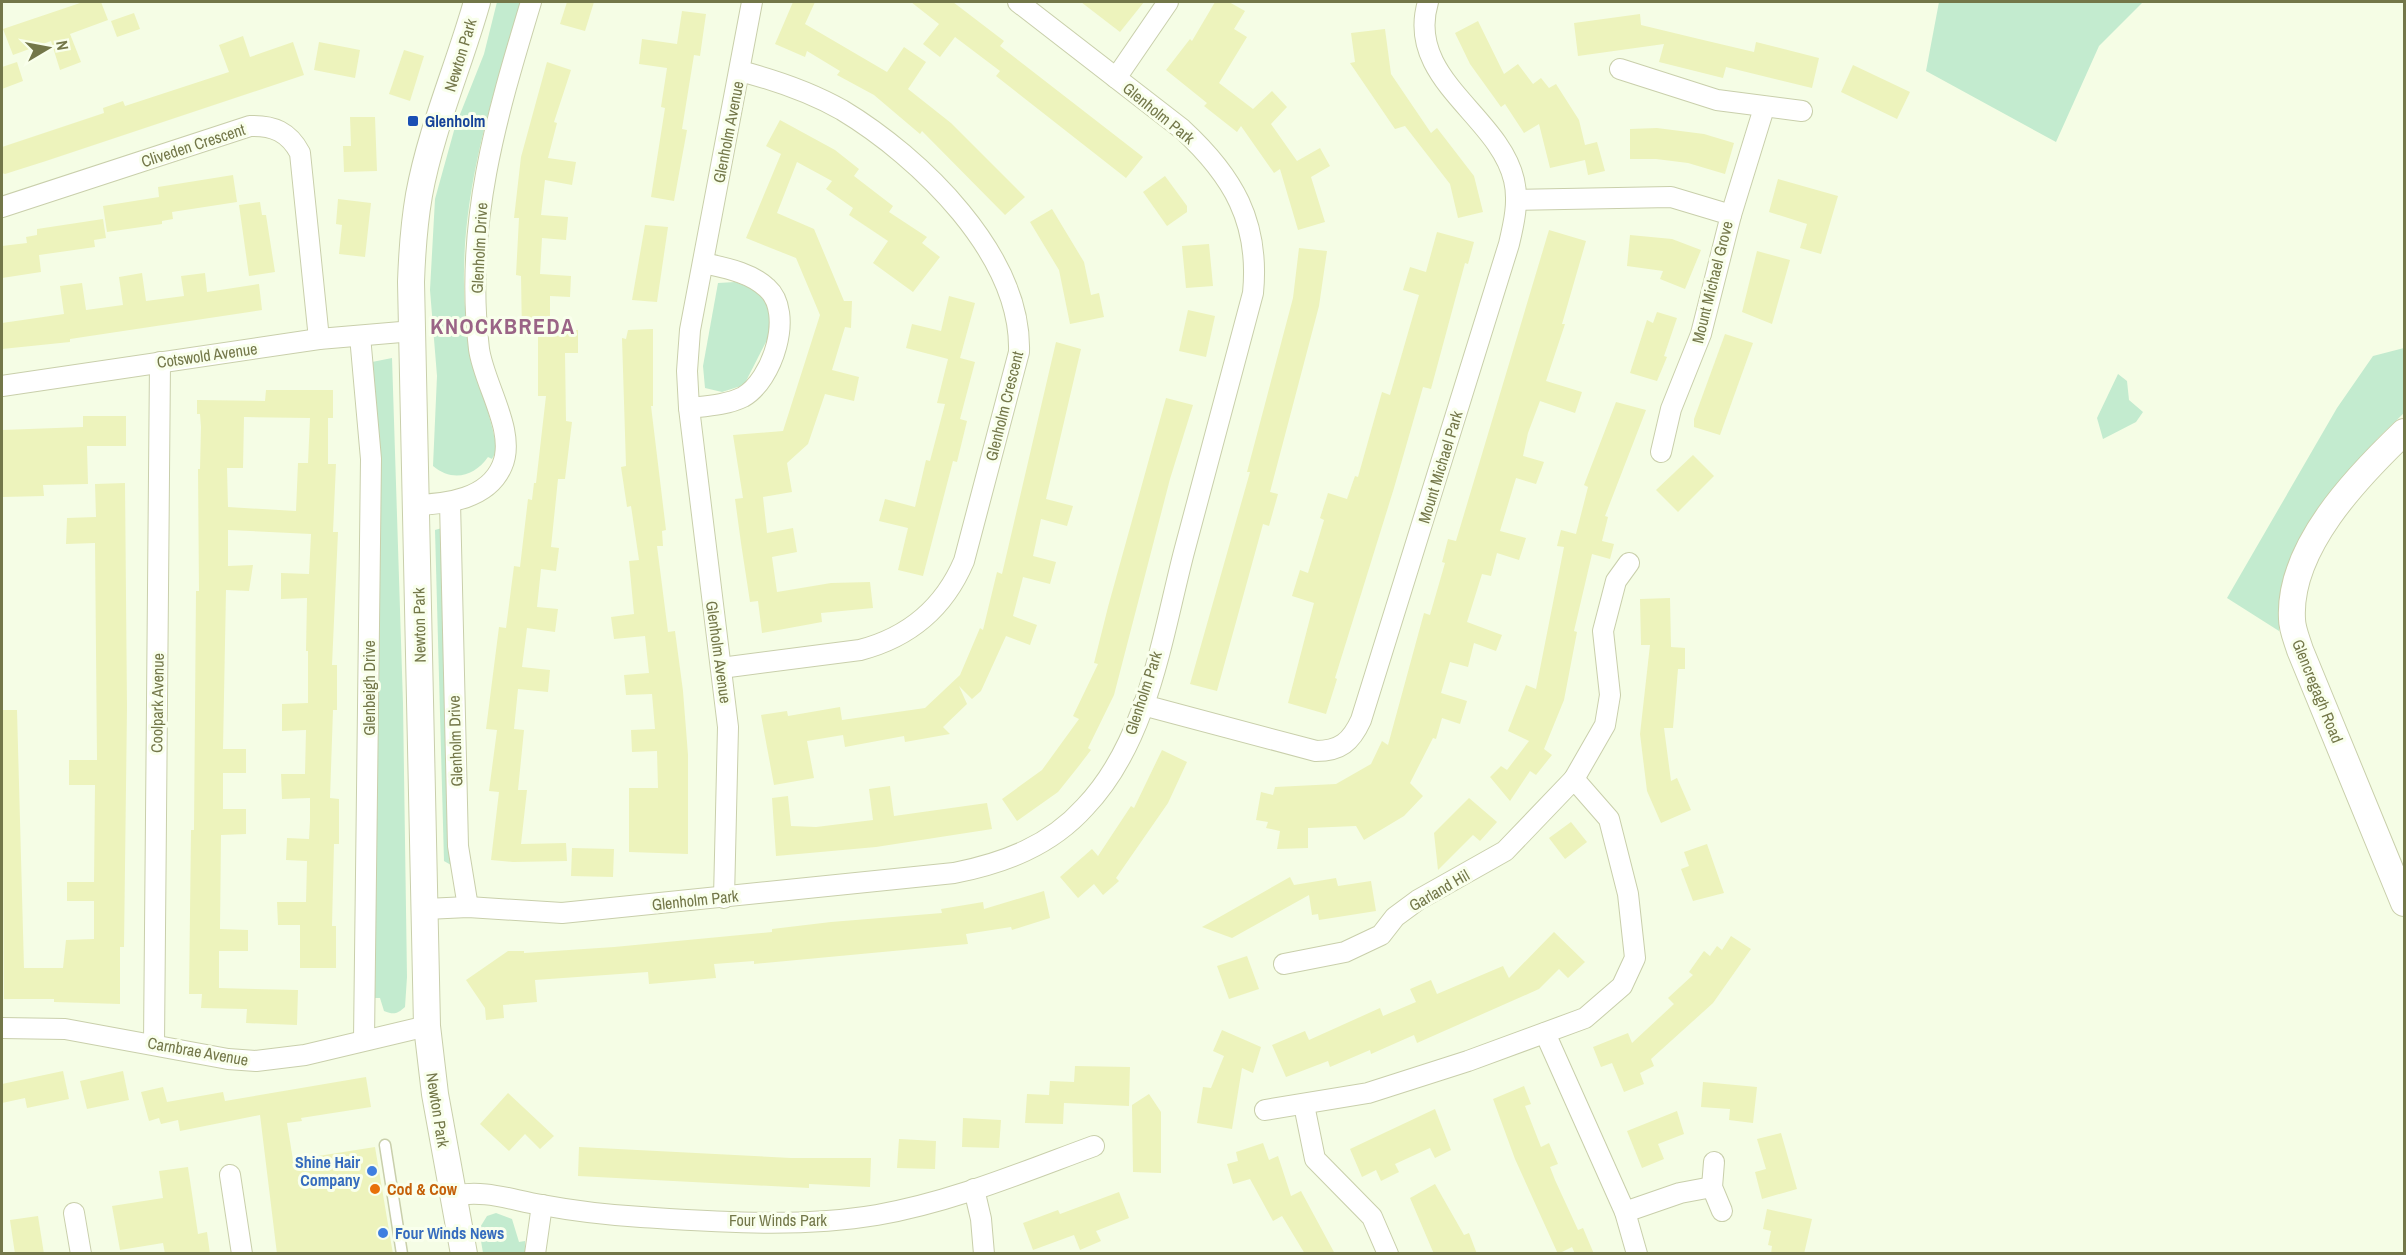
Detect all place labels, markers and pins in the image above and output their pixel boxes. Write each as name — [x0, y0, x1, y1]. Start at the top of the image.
place label: Glenholm — [425, 110, 486, 132]
marker: Glenholm — [406, 114, 420, 128]
place label: Shine Hair Company — [295, 1151, 361, 1191]
marker: Shine Hair Company — [365, 1164, 379, 1178]
place label: Cod & Cow — [387, 1178, 458, 1200]
marker: Cod & Cow — [368, 1182, 382, 1196]
place label: Four Winds News — [395, 1222, 504, 1244]
marker: Four Winds News — [376, 1226, 390, 1240]

